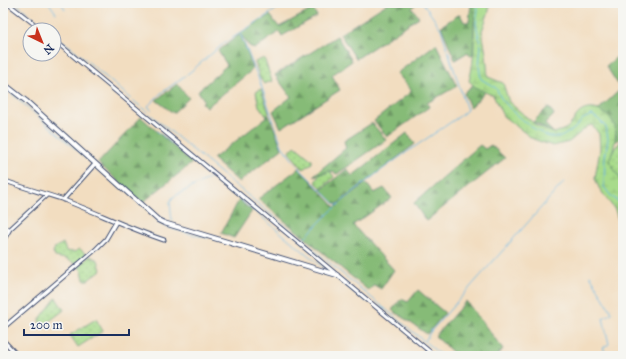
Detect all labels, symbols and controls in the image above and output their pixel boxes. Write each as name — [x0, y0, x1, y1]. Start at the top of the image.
north arrow — [22, 22, 62, 62]
text: N — [40, 41, 56, 57]
scale bar — [24, 311, 129, 337]
text: 200 m — [30, 318, 63, 332]

